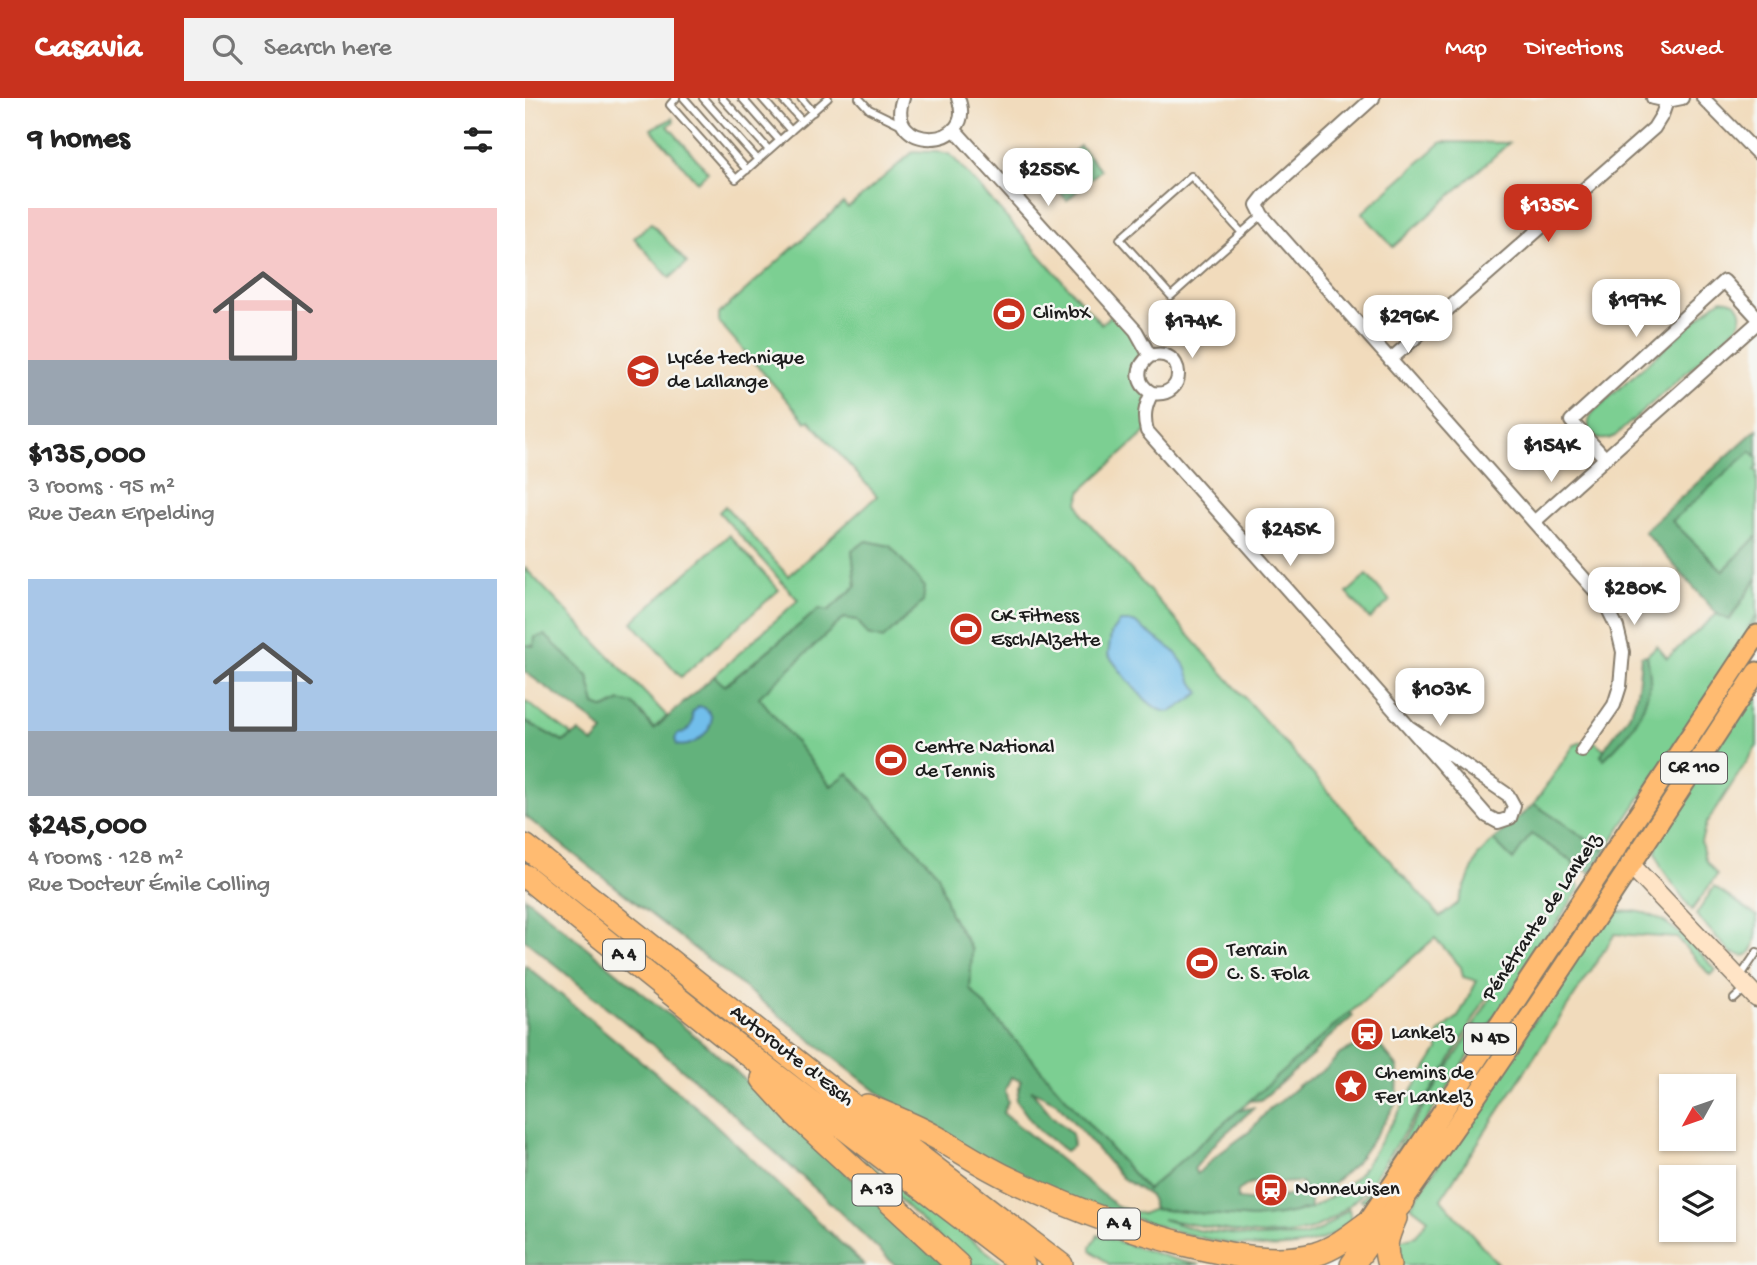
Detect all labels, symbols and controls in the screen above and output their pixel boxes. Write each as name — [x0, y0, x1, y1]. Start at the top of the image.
search box — [184, 18, 674, 81]
text: Casavia — [35, 30, 142, 68]
icon: search — [208, 30, 246, 68]
text: Search here — [264, 34, 392, 65]
text: Map — [1445, 35, 1487, 64]
text: Directions — [1525, 35, 1623, 64]
text: Saved — [1661, 35, 1722, 64]
icon: filters — [459, 121, 497, 159]
text: 9 homes — [28, 123, 130, 158]
pin: $255K — [999, 148, 1097, 208]
text: $255K — [1019, 157, 1077, 184]
pin: $135K — [1499, 184, 1597, 244]
text: $135K — [1520, 193, 1576, 220]
icon: home — [200, 253, 326, 379]
pin: $197K — [1587, 280, 1685, 339]
text: $197K — [1608, 288, 1664, 315]
sports icon: ClimbX — [990, 295, 1028, 333]
pin: $296K — [1359, 296, 1457, 355]
pin: $174K — [1143, 300, 1241, 360]
place label: ClimbX — [1033, 302, 1092, 327]
text: $296K — [1379, 304, 1437, 331]
text: $174K — [1164, 309, 1220, 336]
place label: Lycée technique de Lallange — [667, 347, 806, 396]
school or university icon: Lycée technique de Lallange — [624, 352, 662, 390]
pin: $154K — [1502, 424, 1600, 484]
text: $154K — [1523, 433, 1579, 460]
text: $135,000 — [28, 439, 145, 474]
text: 3 rooms · 95 m² — [28, 474, 175, 501]
text: Rue Jean Erpelding — [28, 501, 215, 528]
pin: $245K — [1241, 508, 1339, 568]
text: $245K — [1261, 517, 1319, 544]
pin: $280K — [1585, 568, 1683, 627]
text: $280K — [1604, 576, 1664, 603]
place label: CK Fitness Esch/Alzette — [991, 605, 1102, 654]
sports icon: CK Fitness Esch/Alzette — [947, 610, 985, 648]
icon: home — [200, 624, 326, 750]
pin: $103K — [1391, 668, 1489, 728]
text: $103K — [1411, 677, 1469, 704]
place label: Centre National de Tennis — [915, 736, 1055, 785]
sports icon: Centre National de Tennis — [872, 741, 910, 779]
road number: CR 110 — [1661, 752, 1727, 783]
text: $245,000 — [28, 810, 147, 845]
street label: Pénétrante de Lankelz — [1477, 829, 1609, 1007]
text: 4 rooms · 128 m² — [28, 845, 183, 872]
text: Rue Docteur Émile Colling — [28, 872, 270, 899]
place label: Terrain C. S. Fola — [1226, 939, 1311, 988]
road number: A 4 — [603, 940, 645, 970]
sports icon: Terrain C. S. Fola — [1183, 944, 1221, 982]
street label: Autoroute d'Esch — [724, 1001, 858, 1113]
station icon: Lankelz — [1348, 1015, 1386, 1053]
place label: Lankelz — [1391, 1022, 1455, 1047]
road number: N 4D — [1464, 1023, 1516, 1054]
place label: Chemins de Fer Lankelz — [1374, 1062, 1475, 1111]
place icon: Chemins de Fer Lankelz — [1332, 1067, 1370, 1105]
north arrow — [1659, 1074, 1736, 1152]
map controls — [1659, 1074, 1736, 1242]
button: layers — [1659, 1165, 1736, 1242]
station icon: Nonnewisen — [1252, 1171, 1290, 1209]
road number: A 13 — [853, 1174, 901, 1206]
place label: Nonnewisen — [1295, 1178, 1400, 1203]
road number: A 4 — [1098, 1208, 1140, 1240]

